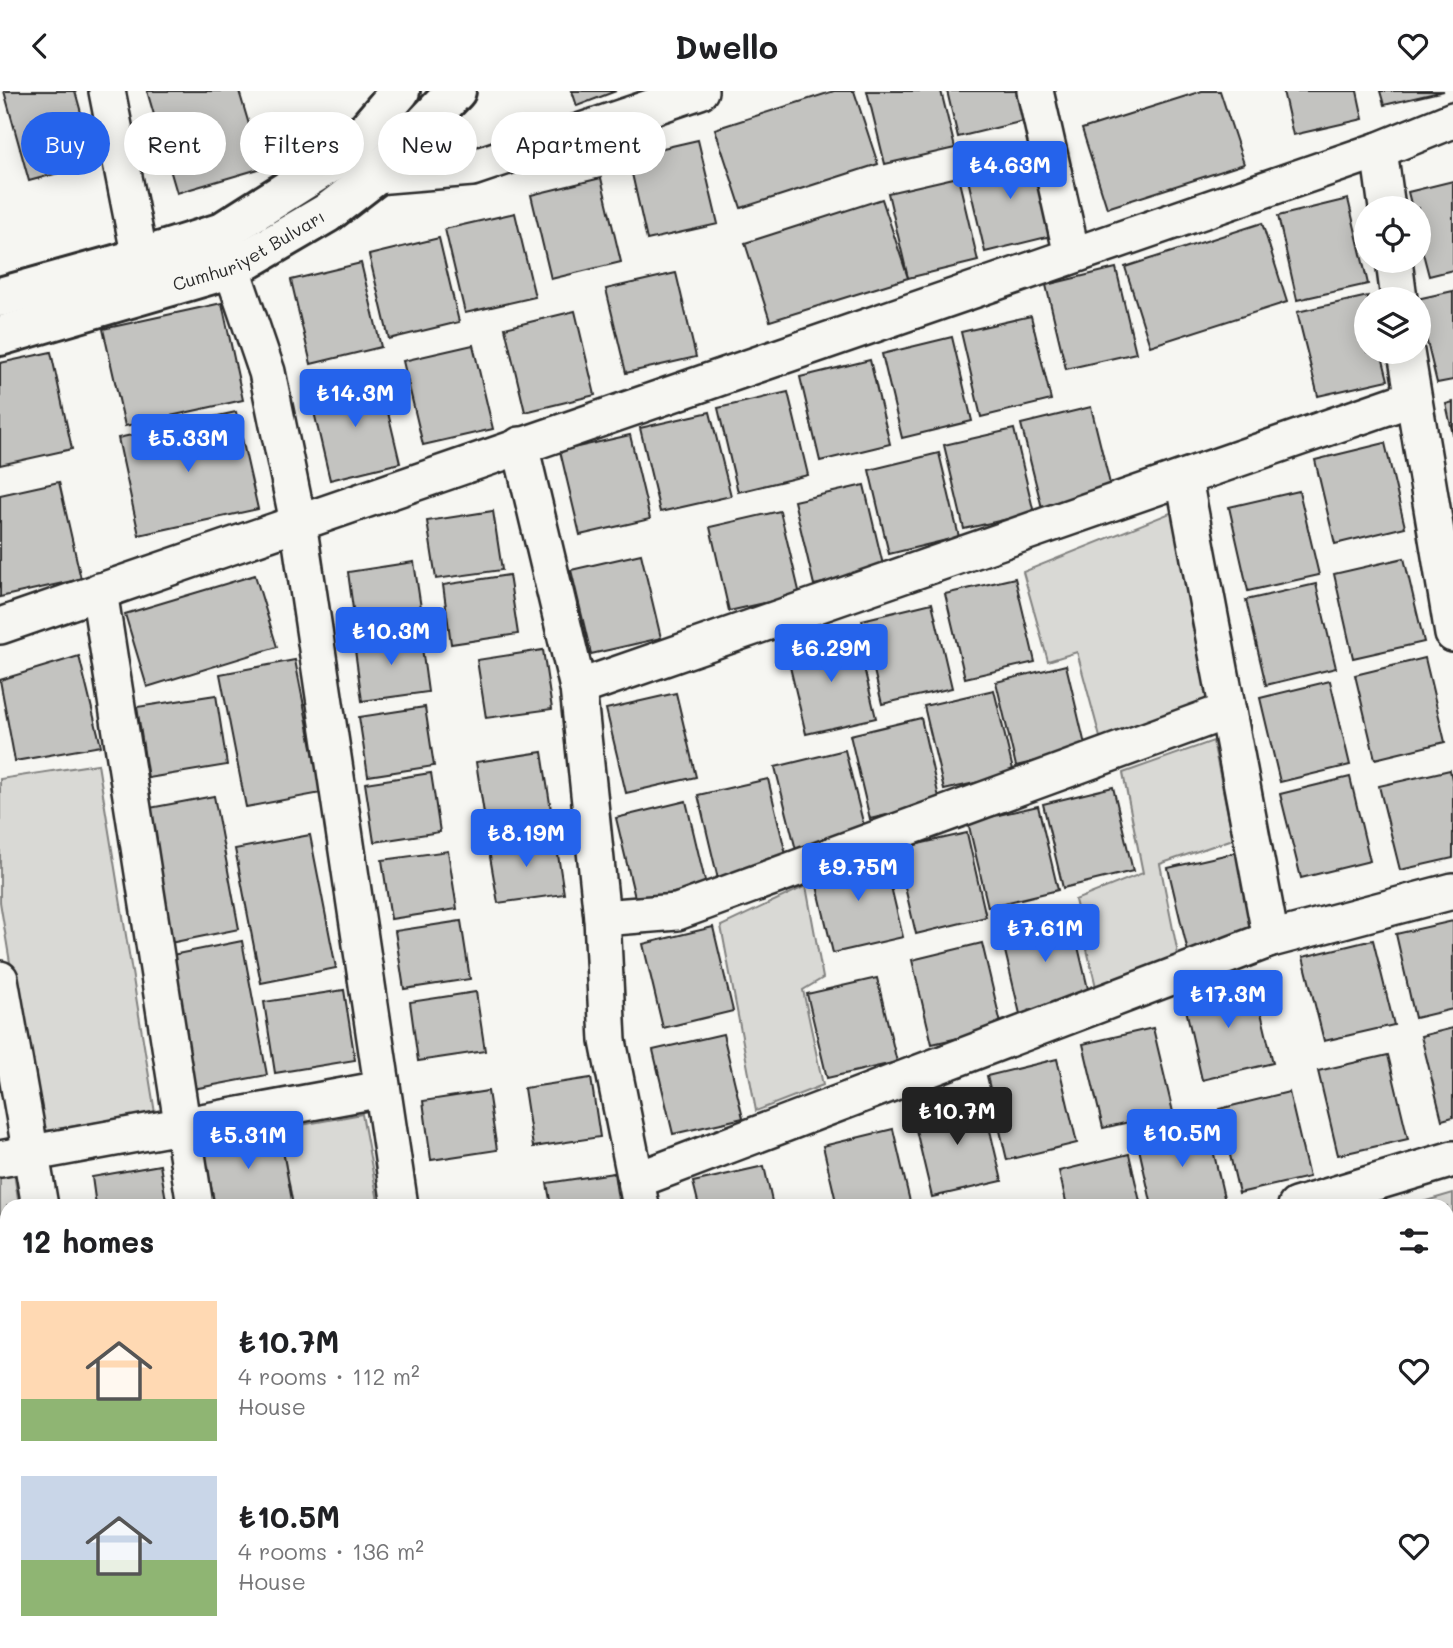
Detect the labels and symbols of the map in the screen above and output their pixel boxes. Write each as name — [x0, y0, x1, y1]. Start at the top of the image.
pin: ₺4.63M — [953, 141, 1067, 201]
street label: Cumhuriyet Bulvarı — [170, 204, 329, 296]
pin: ₺14.3M — [298, 369, 412, 429]
pin: ₺5.33M — [131, 415, 245, 474]
pin: ₺10.3M — [334, 607, 448, 667]
pin: ₺6.29M — [774, 625, 888, 684]
pin: ₺8.19M — [469, 809, 583, 869]
pin: ₺9.75M — [801, 843, 915, 903]
pin: ₺7.61M — [988, 905, 1102, 964]
pin: ₺17.3M — [1171, 971, 1285, 1030]
pin: ₺10.7M — [900, 1087, 1014, 1147]
pin: ₺10.5M — [1125, 1109, 1239, 1169]
pin: ₺5.31M — [191, 1111, 305, 1171]

